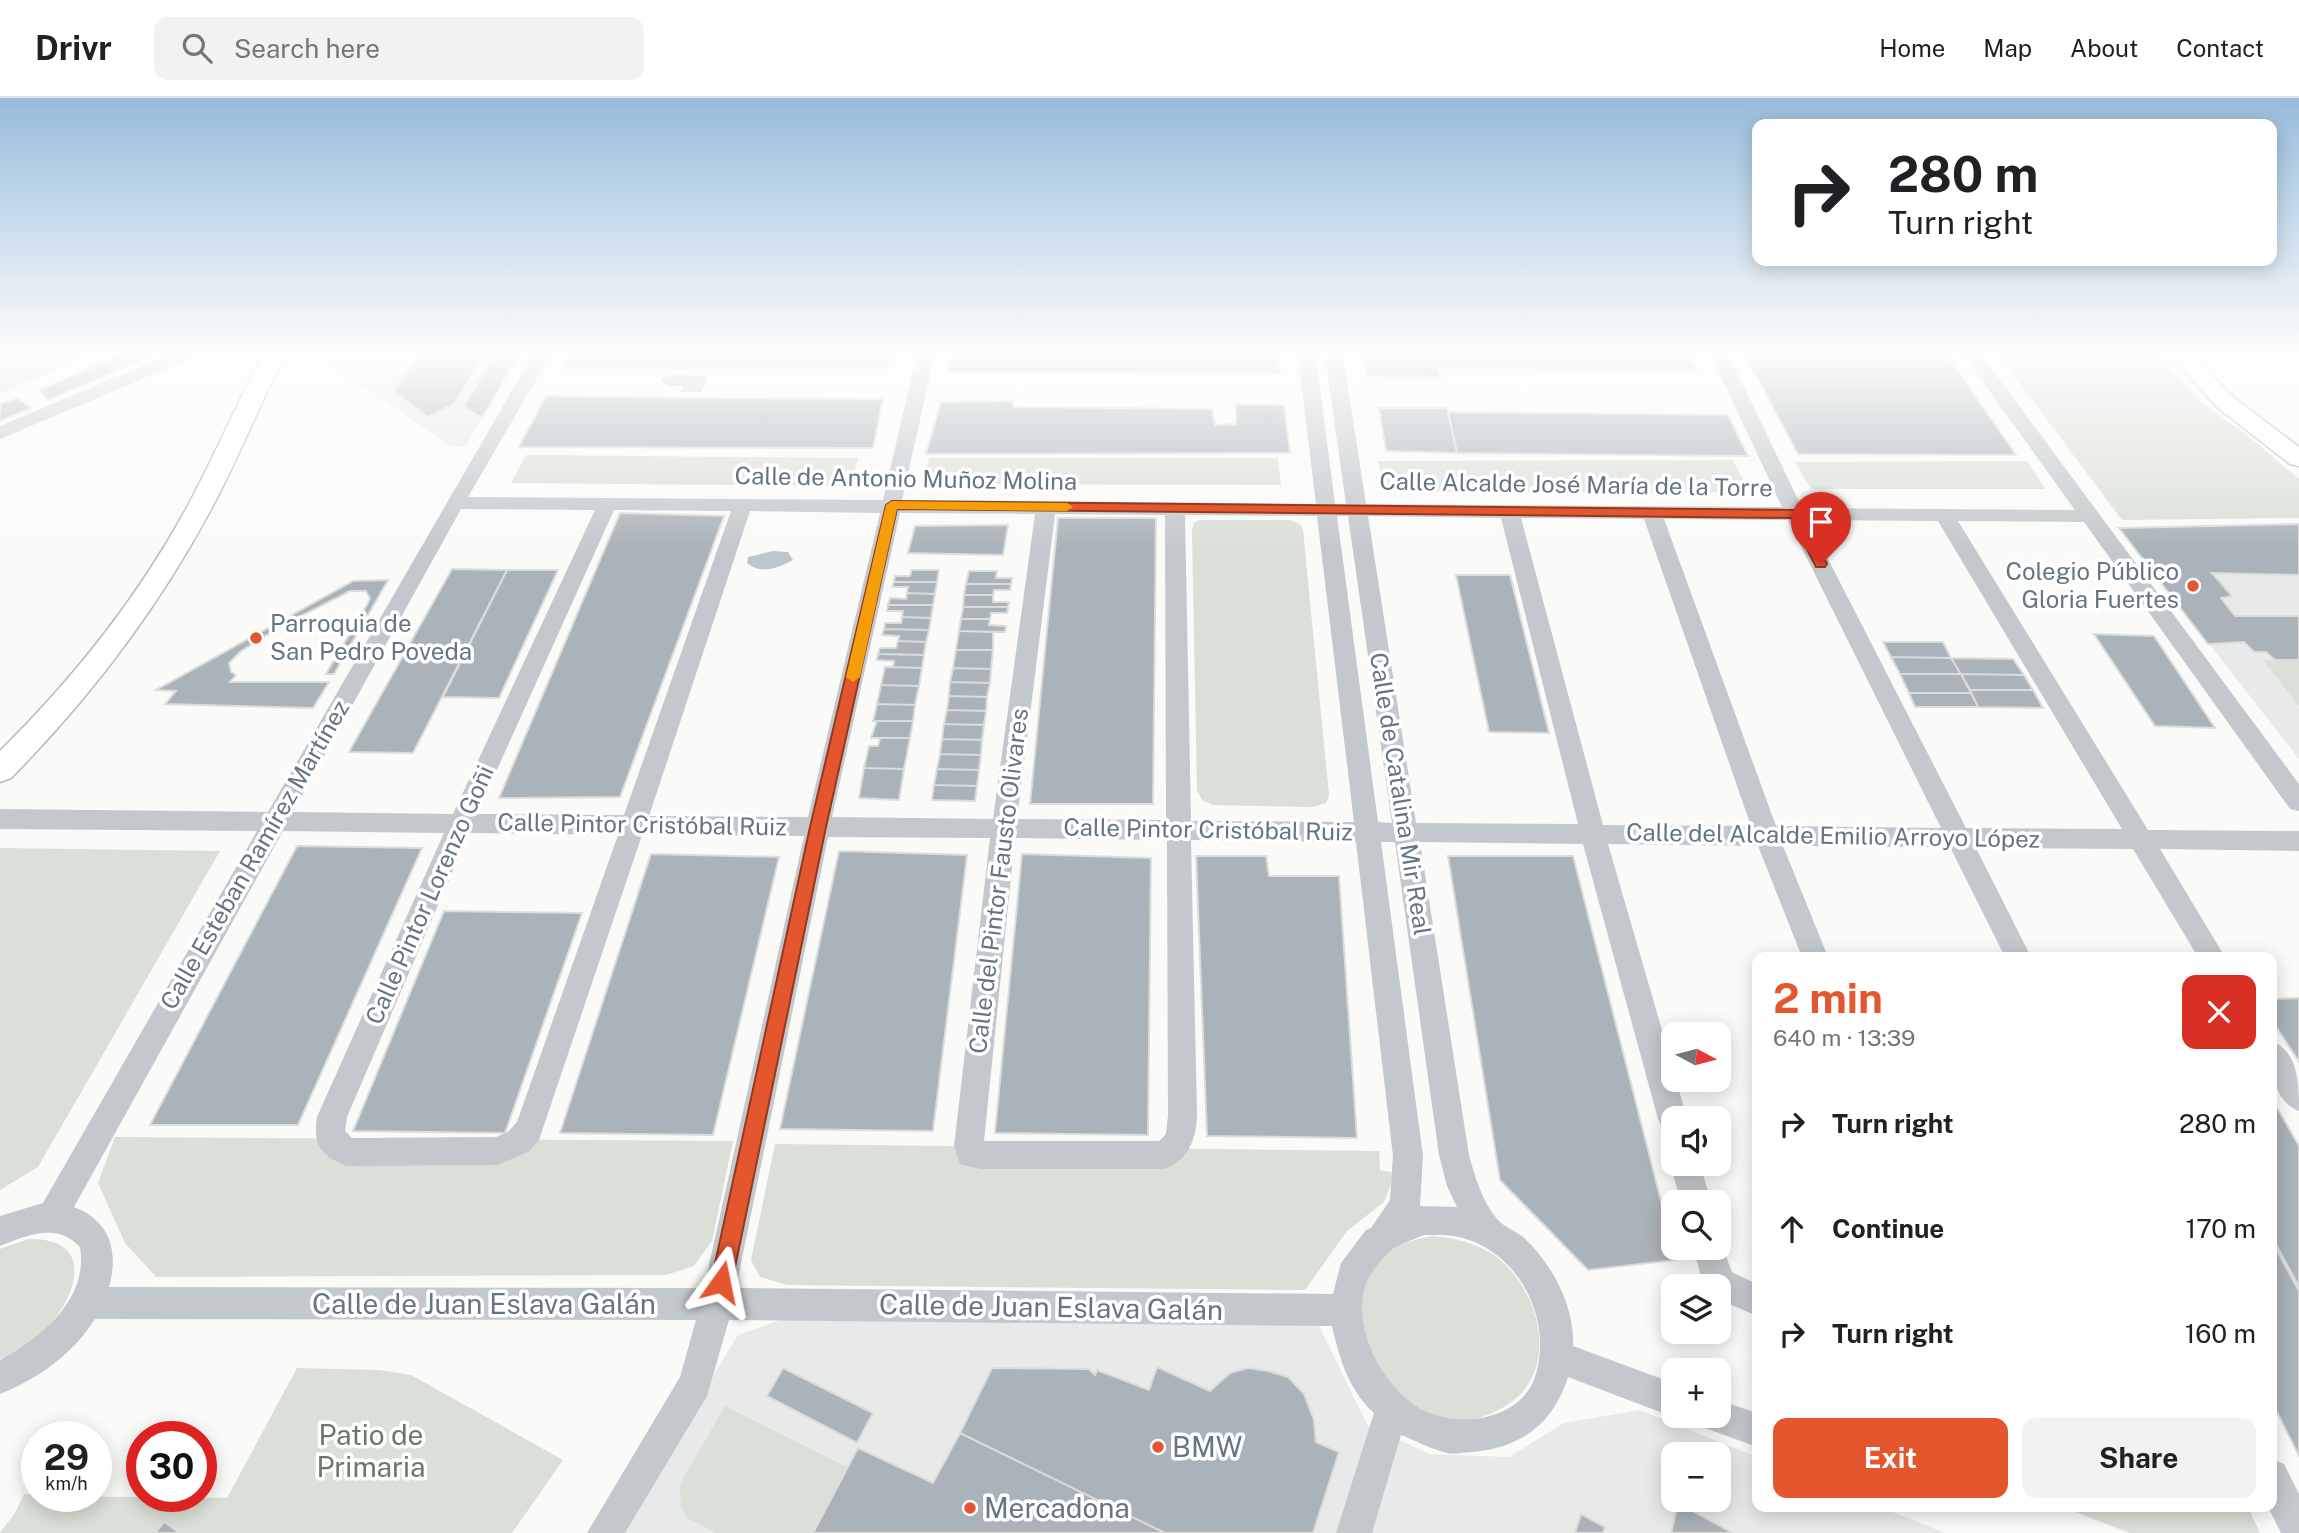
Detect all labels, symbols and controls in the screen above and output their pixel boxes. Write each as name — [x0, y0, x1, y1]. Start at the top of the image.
search box — [154, 17, 644, 80]
text: Drivr — [35, 29, 112, 67]
icon: search — [178, 29, 216, 67]
text: Search here — [234, 33, 380, 64]
text: Home — [1879, 34, 1945, 62]
text: Map — [1983, 34, 2032, 62]
text: About — [2070, 34, 2138, 62]
text: Contact — [2176, 34, 2264, 62]
text: 280 m — [1888, 145, 2038, 203]
icon: right — [1773, 147, 1864, 238]
text: Turn right — [1888, 204, 2033, 241]
street label: Calle de Antonio Muñoz Molina — [735, 461, 1078, 495]
street label: Calle Alcalde José María de la Torre — [1379, 467, 1773, 501]
pin — [1791, 492, 1851, 564]
icon: arrive — [1802, 503, 1840, 541]
place label: Colegio Público Gloria Fuertes — [2005, 557, 2179, 613]
marker: Colegio Público Gloria Fuertes — [2185, 578, 2201, 594]
place label: Parroquia de San Pedro Poveda — [270, 609, 472, 665]
marker: Parroquia de San Pedro Poveda — [248, 630, 264, 646]
street label: Calle de Catalina Mir Real — [1365, 650, 1437, 937]
street label: Calle Esteban Ramírez Martínez — [154, 695, 354, 1014]
street label: Calle del Pintor Fausto Olivares — [963, 707, 1033, 1055]
street label: Calle Pintor Lorenzo Goñi — [359, 761, 499, 1028]
street label: Calle Pintor Cristóbal Ruiz — [497, 807, 787, 841]
street label: Calle Pintor Cristóbal Ruiz — [1063, 812, 1353, 846]
street label: Calle del Alcalde Emilio Arroyo López — [1626, 817, 2040, 853]
text: 2 min — [1773, 973, 1883, 1022]
button: close — [2182, 975, 2256, 1049]
north arrow — [1661, 1022, 1731, 1092]
map controls — [1661, 1022, 1731, 1512]
text: 640 m · 13:39 — [1773, 1024, 1915, 1051]
icon: right — [1773, 1105, 1811, 1143]
button: sound — [1661, 1106, 1731, 1176]
text: Turn right — [1832, 1108, 1954, 1139]
text: 280 m — [2179, 1108, 2256, 1139]
button: search — [1661, 1190, 1731, 1260]
icon: ahead — [1773, 1210, 1811, 1248]
text: Continue — [1832, 1213, 1944, 1244]
text: 170 m — [2186, 1213, 2256, 1244]
position arrow — [684, 1245, 758, 1319]
button: layers — [1661, 1274, 1731, 1344]
street label: Calle de Juan Eslava Galán — [312, 1287, 656, 1320]
street label: Calle de Juan Eslava Galán — [879, 1287, 1223, 1326]
icon: right — [1773, 1315, 1811, 1353]
text: Turn right — [1832, 1318, 1954, 1349]
text: 160 m — [2185, 1318, 2256, 1349]
button: + — [1661, 1358, 1731, 1428]
park label: Patio de Primaria — [317, 1418, 425, 1483]
button: Exit — [1773, 1418, 2008, 1498]
button: Share — [2022, 1418, 2256, 1498]
speed limit sign: 30 — [126, 1421, 217, 1512]
place label: BMW — [1172, 1430, 1243, 1463]
text: 29 — [44, 1437, 89, 1478]
marker: BMW — [1150, 1439, 1166, 1455]
button: − — [1661, 1442, 1731, 1512]
text: km/h — [45, 1473, 88, 1494]
place label: Mercadona — [984, 1491, 1130, 1524]
marker: Mercadona — [962, 1500, 978, 1516]

